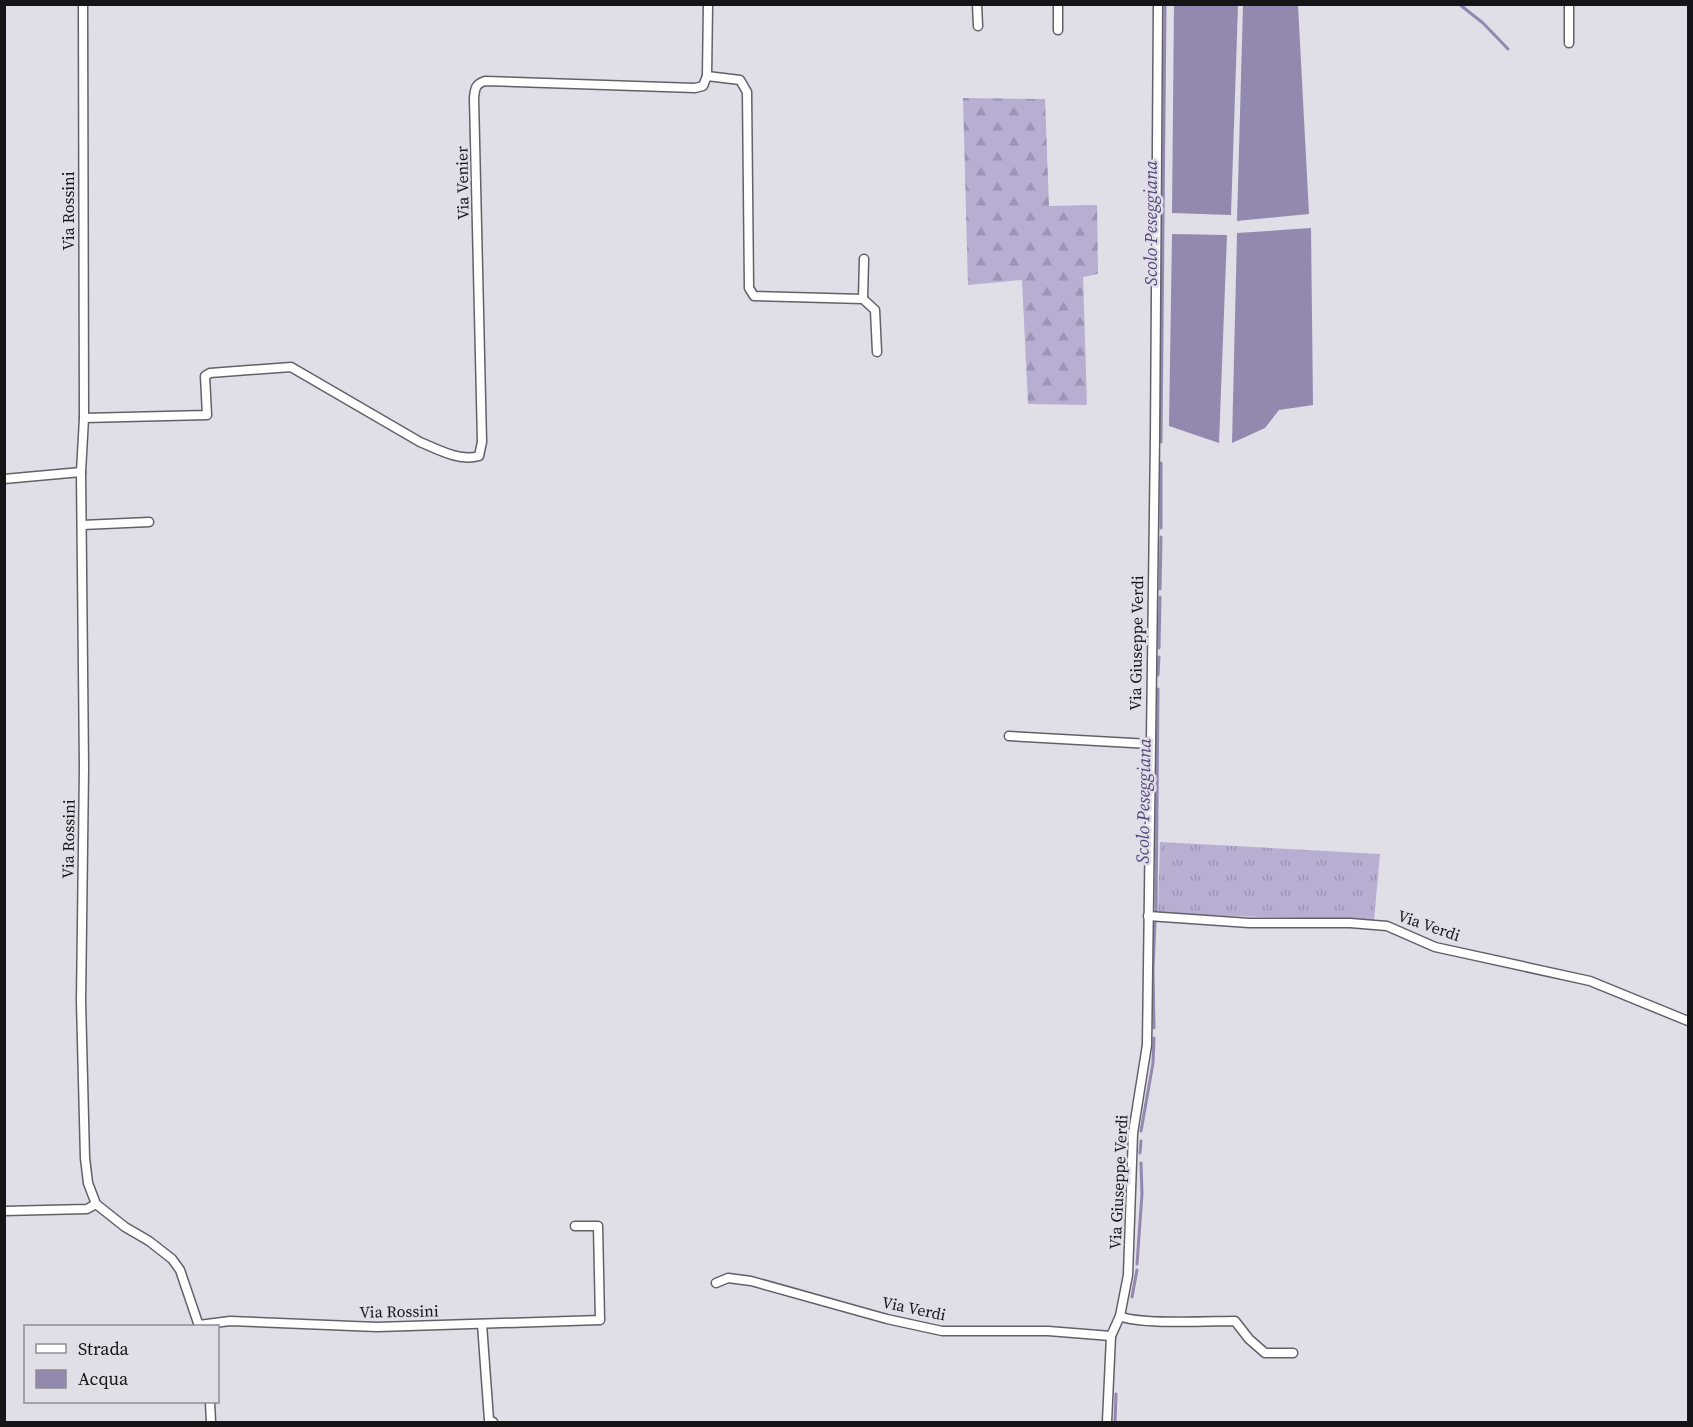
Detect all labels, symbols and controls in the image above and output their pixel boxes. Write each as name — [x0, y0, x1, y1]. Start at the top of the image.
street label: Via Venier — [450, 146, 474, 220]
water label: Scolo Peseggiana — [1138, 160, 1163, 286]
street label: Via Rossini — [57, 171, 79, 251]
street label: Via Giuseppe Verdi — [1124, 575, 1148, 711]
water label: Scolo Peseggiana — [1129, 737, 1157, 864]
street label: Via Rossini — [56, 799, 80, 879]
street label: Via Verdi — [1395, 904, 1463, 946]
street label: Via Giuseppe Verdi — [1103, 1114, 1133, 1250]
street label: Via Verdi — [880, 1291, 948, 1326]
street label: Via Rossini — [359, 1299, 439, 1323]
legend — [24, 1325, 219, 1403]
text: Strada — [78, 1336, 129, 1361]
text: Acqua — [78, 1366, 129, 1391]

